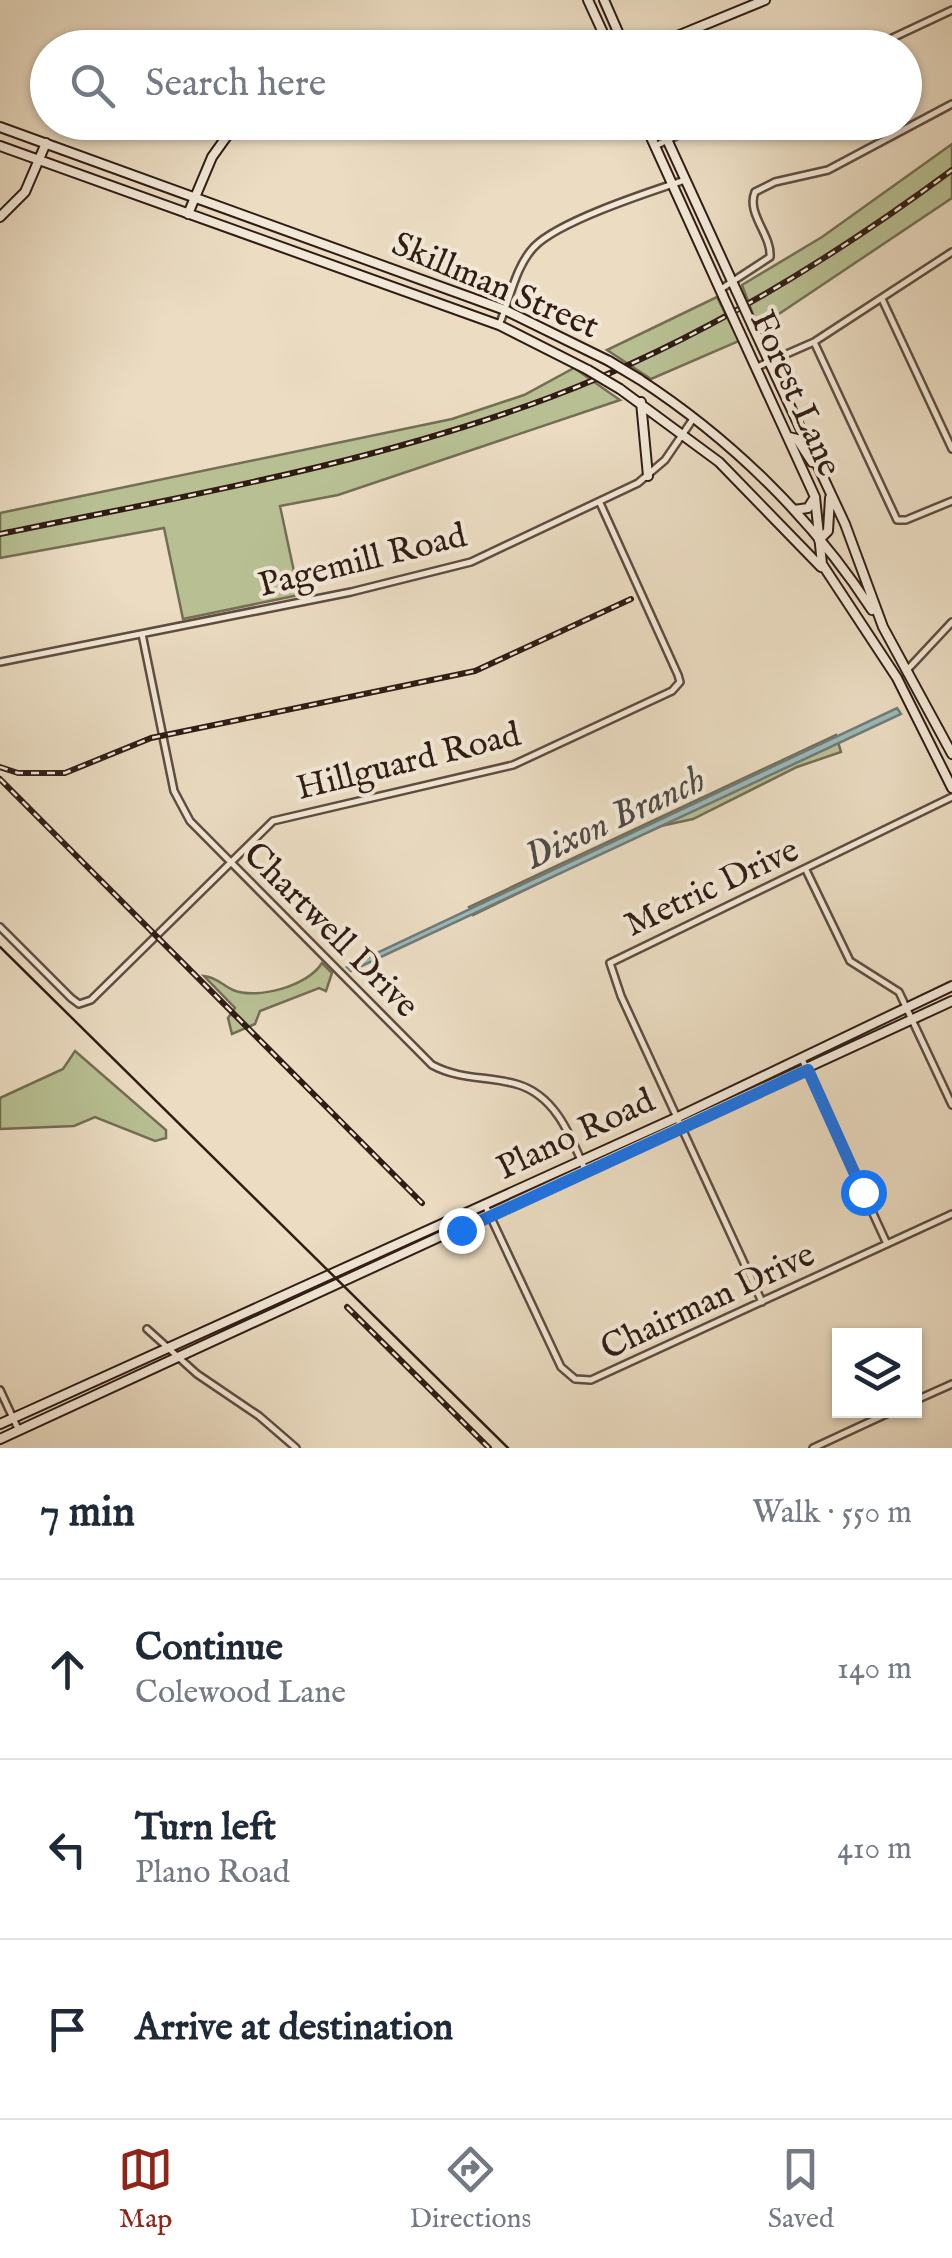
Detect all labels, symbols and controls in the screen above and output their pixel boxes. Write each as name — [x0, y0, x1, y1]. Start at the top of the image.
search box — [30, 30, 922, 140]
icon: search — [65, 58, 120, 113]
text: Search here — [145, 61, 326, 109]
street label: Skillman Street — [385, 222, 605, 350]
street label: Forest Lane — [738, 304, 851, 484]
street label: Pagemill Road — [254, 514, 471, 609]
street label: Hillguard Road — [292, 713, 526, 812]
water label: Dixon Branch — [517, 757, 713, 882]
street label: Metric Drive — [618, 828, 806, 948]
street label: Chartwell Drive — [233, 833, 428, 1028]
street label: Plano Road — [490, 1079, 663, 1191]
route start — [841, 1170, 887, 1216]
route end — [439, 1208, 485, 1254]
street label: Chairman Drive — [594, 1233, 822, 1371]
map controls — [832, 1328, 922, 1418]
button: layers — [832, 1328, 922, 1418]
text: 7 min — [40, 1487, 135, 1540]
text: Walk · 550 m — [752, 1493, 912, 1534]
text: Continue — [135, 1625, 283, 1673]
icon: ahead — [40, 1642, 95, 1697]
text: 140 m — [837, 1649, 912, 1690]
text: Colewood Lane — [135, 1673, 346, 1714]
text: Turn left — [135, 1805, 276, 1853]
icon: left — [40, 1822, 95, 1877]
text: 410 m — [837, 1829, 912, 1870]
text: Plano Road — [135, 1853, 290, 1894]
icon: arrive — [40, 2002, 95, 2057]
text: Arrive at destination — [135, 2005, 453, 2053]
tab: Map — [118, 2142, 173, 2237]
tab: Directions — [409, 2142, 531, 2237]
tab: Saved — [768, 2142, 834, 2237]

